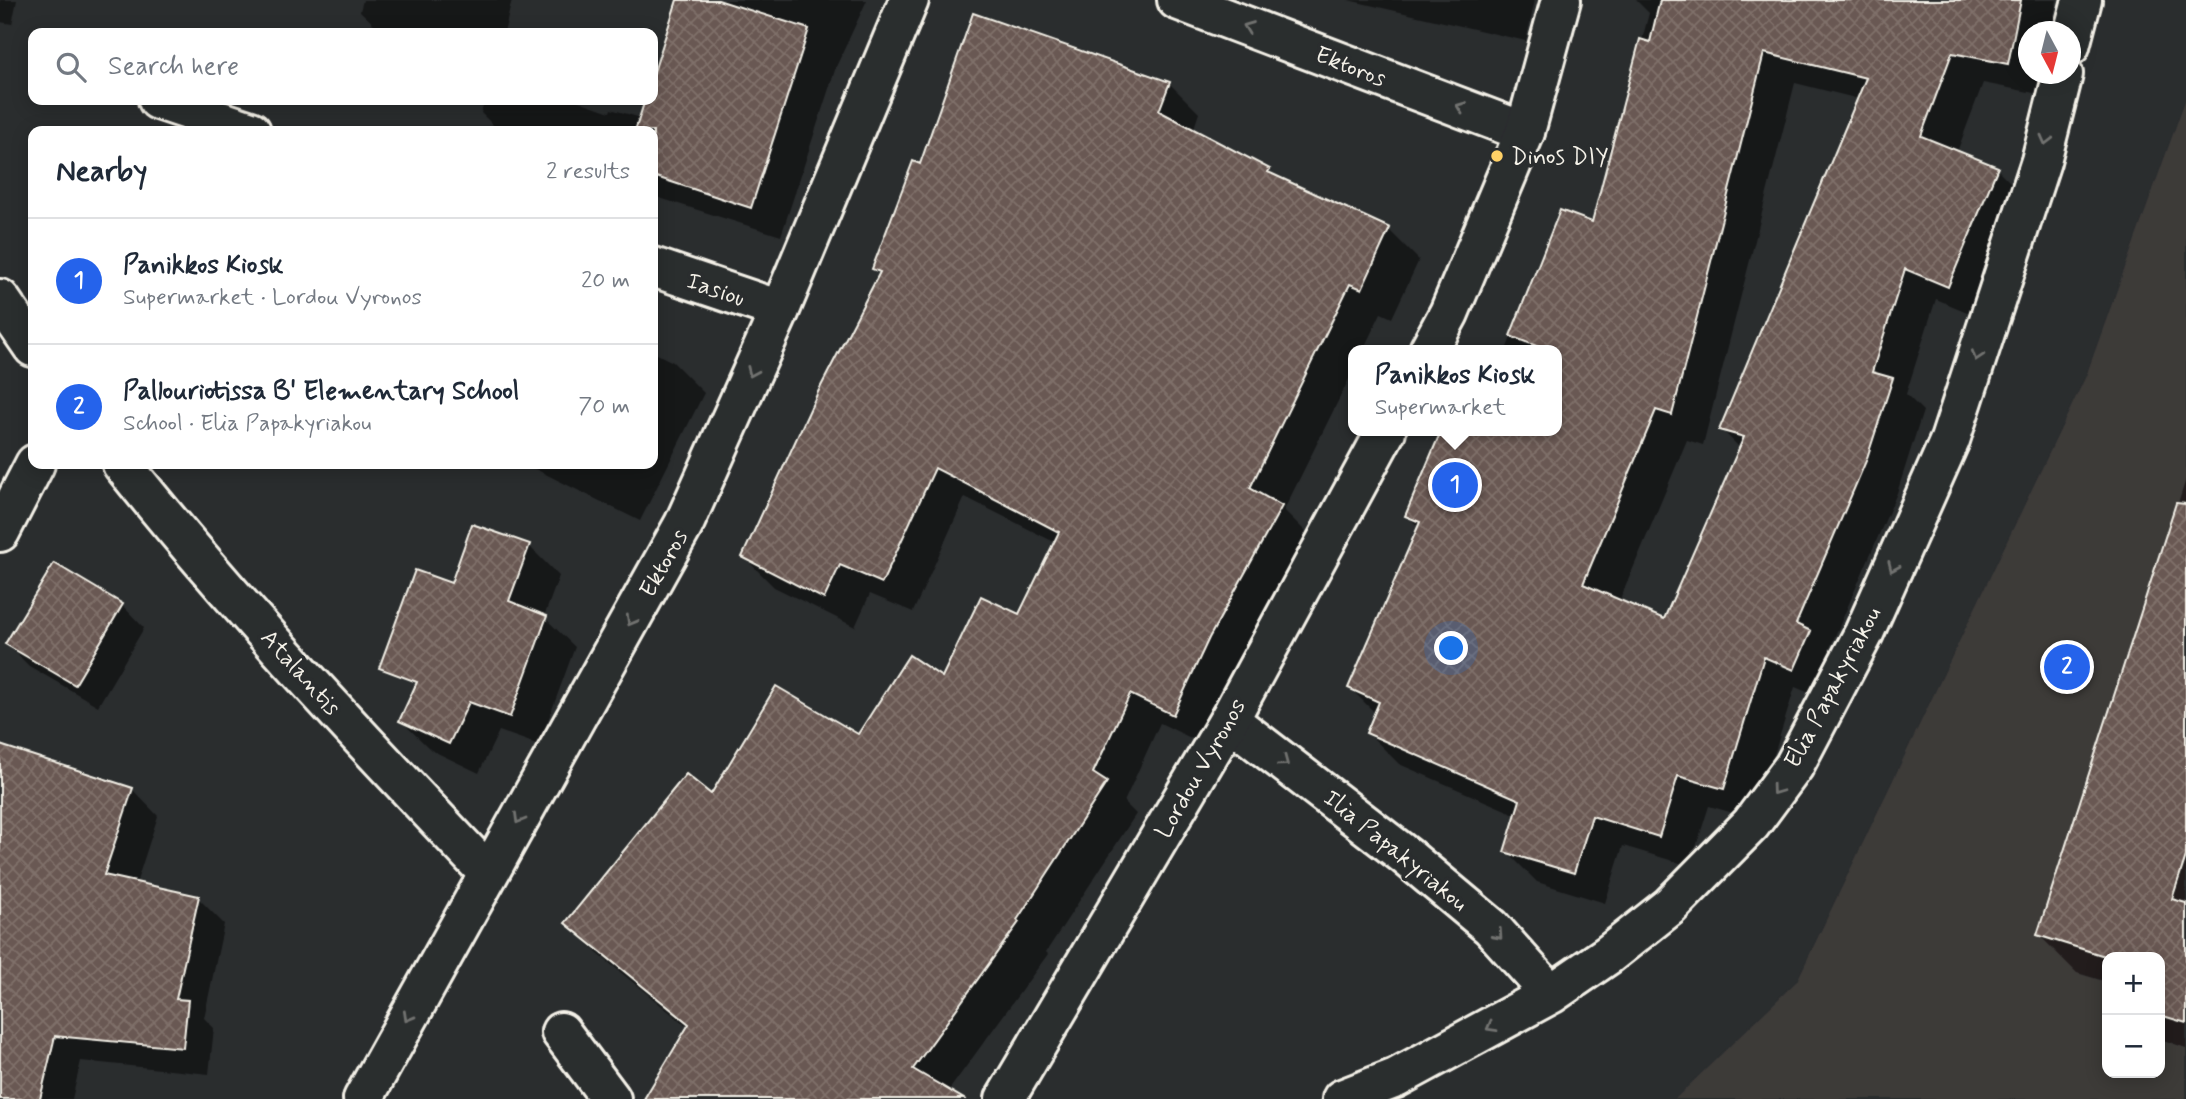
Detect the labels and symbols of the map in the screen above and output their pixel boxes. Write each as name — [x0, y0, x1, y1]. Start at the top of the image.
one-way arrow — [1243, 21, 1255, 35]
north arrow — [2018, 21, 2081, 84]
street label: Ektoros — [1311, 40, 1391, 95]
one-way arrow — [1456, 102, 1468, 116]
one-way arrow — [2040, 133, 2054, 145]
place label: Dinos DIY — [1511, 142, 1608, 173]
marker: Dinos DIY — [1489, 148, 1505, 164]
street label: Iasiou — [682, 266, 749, 315]
one-way arrow — [1971, 350, 1986, 362]
one-way arrow — [746, 365, 760, 378]
pin: 1 — [1432, 459, 1478, 511]
street label: Ektoros — [633, 524, 696, 603]
one-way arrow — [1887, 560, 1901, 572]
street label: Elia Papakyriakou — [1778, 601, 1889, 774]
one-way arrow — [626, 613, 639, 626]
street label: Atalantis — [253, 623, 347, 723]
your location — [1434, 631, 1468, 665]
pin: 2 — [2044, 641, 2090, 693]
street label: Lordou Vyronos — [1149, 693, 1254, 844]
one-way arrow — [1276, 753, 1288, 766]
one-way arrow — [1772, 782, 1784, 795]
street label: Ilia Papakyriakou — [1316, 783, 1474, 919]
one-way arrow — [514, 812, 527, 824]
one-way arrow — [1490, 927, 1503, 940]
one-way arrow — [403, 1010, 416, 1023]
one-way arrow — [1486, 1019, 1498, 1032]

